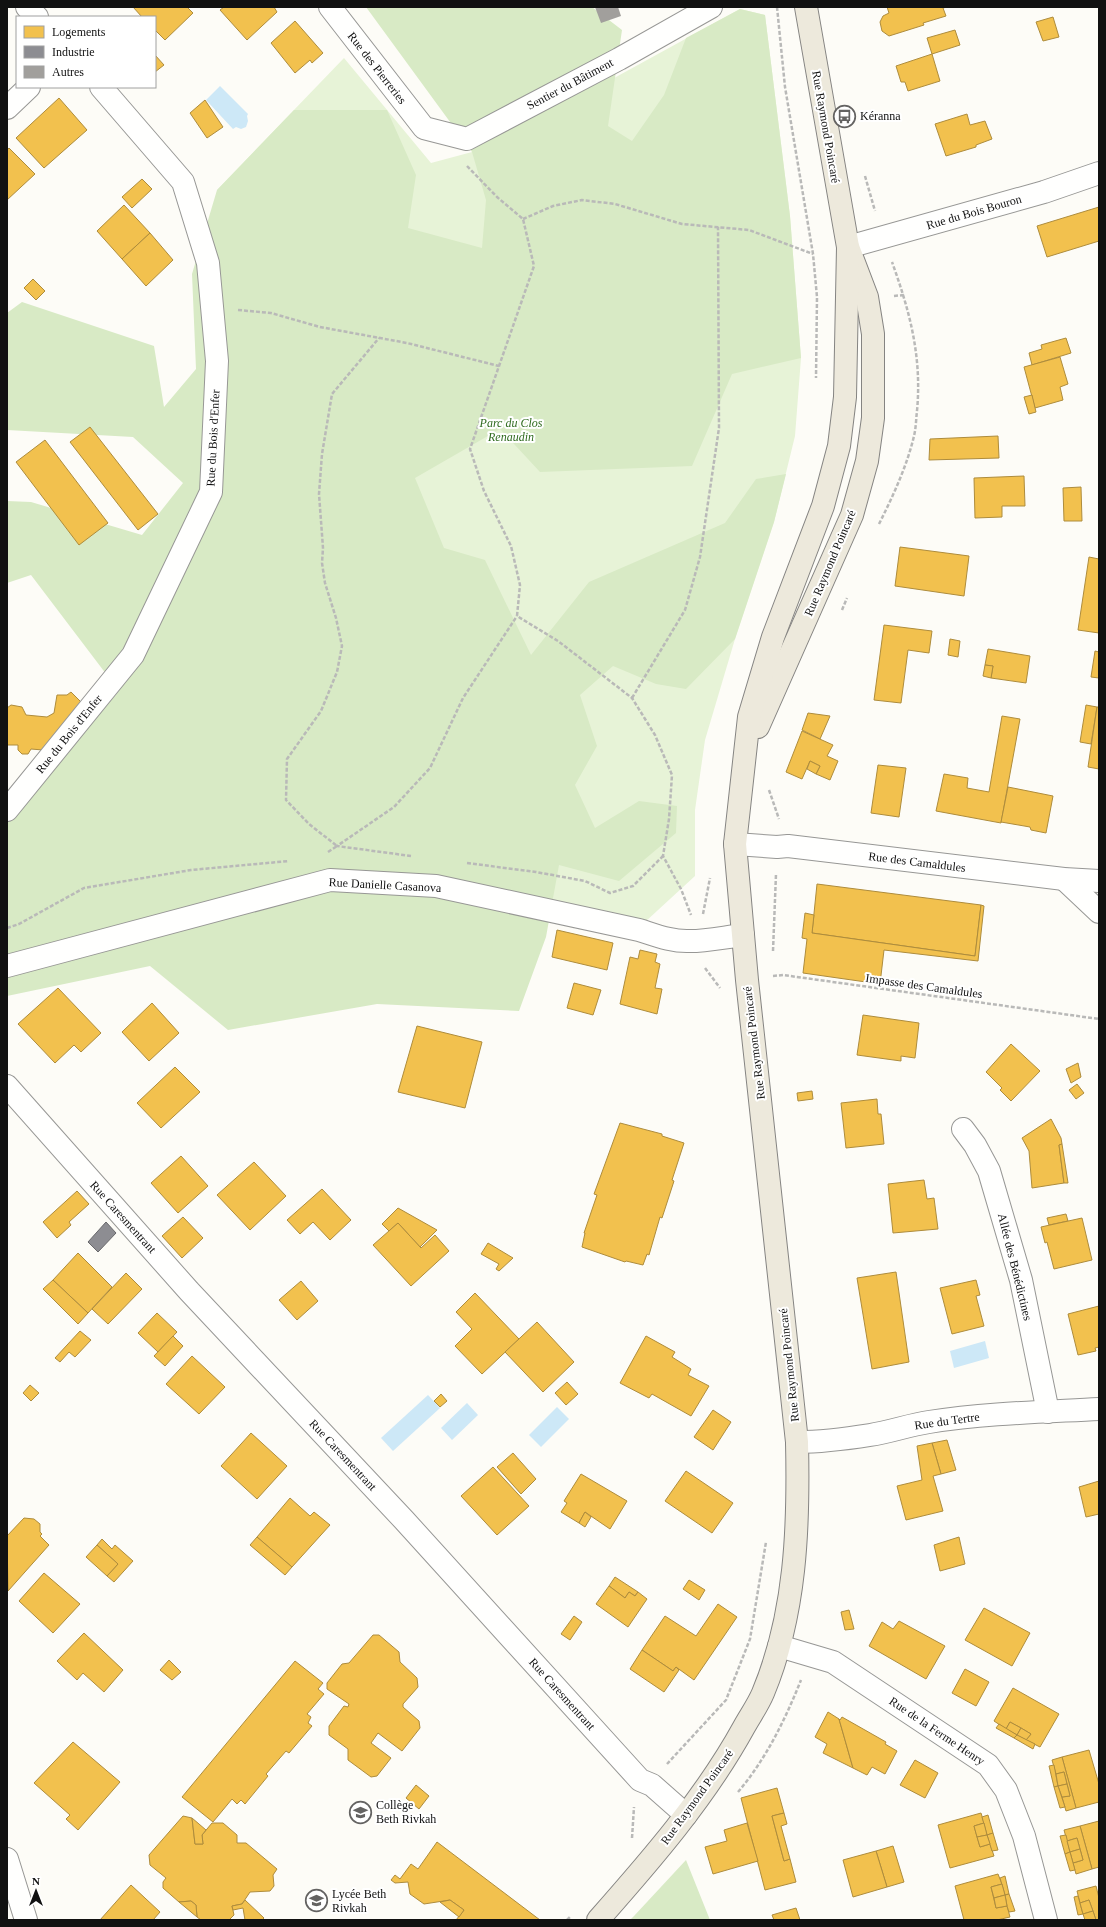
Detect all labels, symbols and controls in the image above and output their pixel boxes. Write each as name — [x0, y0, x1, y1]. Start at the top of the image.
legend — [16, 16, 156, 88]
text: Logements — [52, 25, 106, 39]
street label: Rue des Pierreries — [345, 29, 410, 107]
text: Industrie — [52, 45, 95, 59]
street label: Sentier du Bâtiment — [524, 55, 616, 113]
text: Autres — [52, 65, 84, 79]
street label: Rue Raymond Poincaré — [809, 70, 843, 184]
bus stop icon: Kéranna — [832, 103, 858, 129]
place label: Kéranna — [860, 109, 901, 123]
street label: Rue du Bois Bouron — [925, 192, 1023, 232]
street label: Rue du Bois d'Enfer — [203, 389, 223, 487]
park label: Parc du Clos Renaudin — [479, 416, 543, 444]
street label: Rue Raymond Poincaré — [801, 508, 859, 618]
street label: Rue du Bois d'Enfer — [33, 692, 105, 776]
street label: Rue des Camaldules — [868, 849, 967, 875]
street label: Rue Danielle Casanova — [328, 875, 442, 895]
street label: Impasse des Camaldules — [865, 971, 984, 1001]
street label: Rue Raymond Poincaré — [740, 986, 768, 1100]
street label: Rue Caresmentrant — [87, 1178, 160, 1256]
street label: Allée des Bénédictines — [995, 1212, 1035, 1322]
street label: Rue Raymond Poincaré — [776, 1308, 802, 1422]
street label: Rue du Tertre — [914, 1410, 980, 1432]
street label: Rue Caresmentrant — [306, 1416, 380, 1494]
street label: Rue Caresmentrant — [526, 1655, 599, 1733]
street label: Rue de la Ferme Henry — [887, 1694, 987, 1768]
street label: Rue Raymond Poincaré — [658, 1747, 736, 1847]
place label: Collège Beth Rivkah — [376, 1798, 436, 1826]
school or university icon: Collège Beth Rivkah — [348, 1799, 374, 1825]
north arrow — [16, 1871, 56, 1911]
text: N — [32, 1875, 40, 1887]
place label: Lycée Beth Rivkah — [332, 1887, 386, 1915]
school or university icon: Lycée Beth Rivkah — [303, 1888, 329, 1914]

